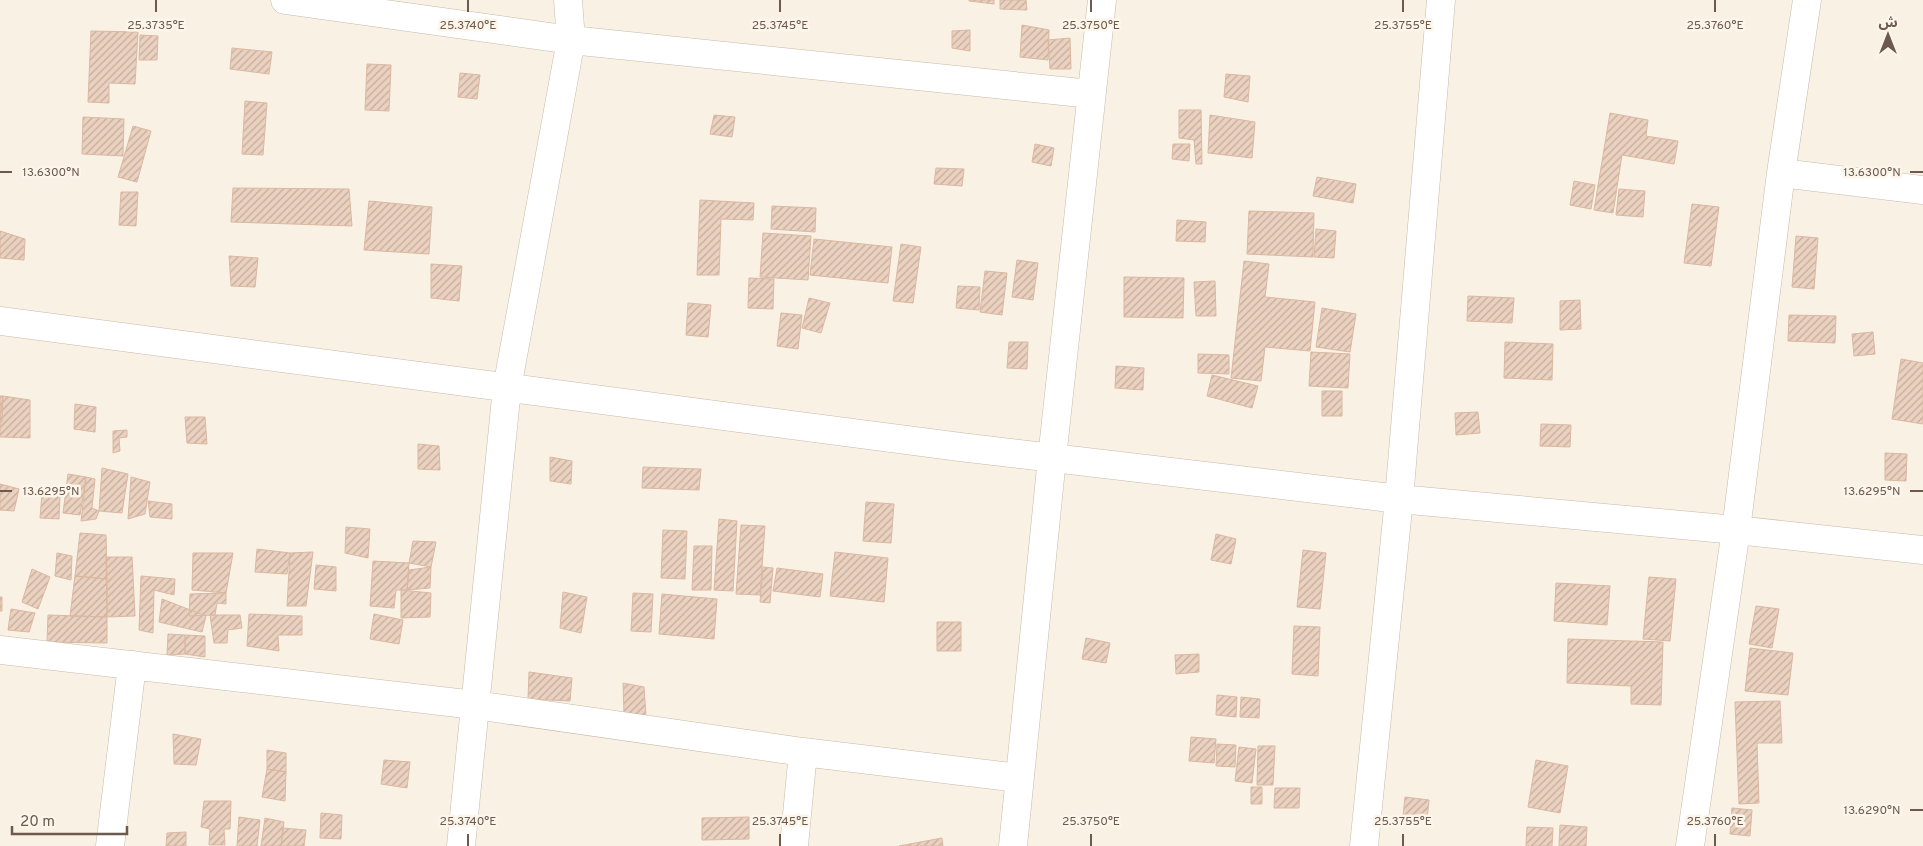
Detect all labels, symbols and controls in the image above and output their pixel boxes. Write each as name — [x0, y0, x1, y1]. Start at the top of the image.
north arrow — [1863, 10, 1913, 60]
text: ش — [1878, 15, 1898, 32]
text: 25.3735°E — [127, 18, 185, 34]
text: 25.3740°E — [440, 18, 496, 34]
text: 25.3745°E — [752, 18, 808, 34]
text: 25.3750°E — [1062, 18, 1120, 34]
text: 25.3755°E — [1374, 18, 1432, 34]
text: 25.3760°E — [1686, 18, 1744, 34]
text: 13.6300°N — [22, 165, 80, 181]
text: 13.6300°N — [1843, 165, 1901, 181]
text: 13.6295°N — [23, 484, 79, 500]
text: 13.6295°N — [1844, 484, 1900, 500]
text: 13.6290°N — [1843, 803, 1901, 819]
scale bar — [12, 804, 128, 836]
text: 20 m — [20, 813, 55, 832]
text: 25.3740°E — [440, 814, 496, 830]
text: 25.3745°E — [752, 814, 808, 830]
text: 25.3750°E — [1062, 814, 1120, 830]
text: 25.3755°E — [1374, 814, 1432, 830]
text: 25.3760°E — [1686, 814, 1744, 830]

